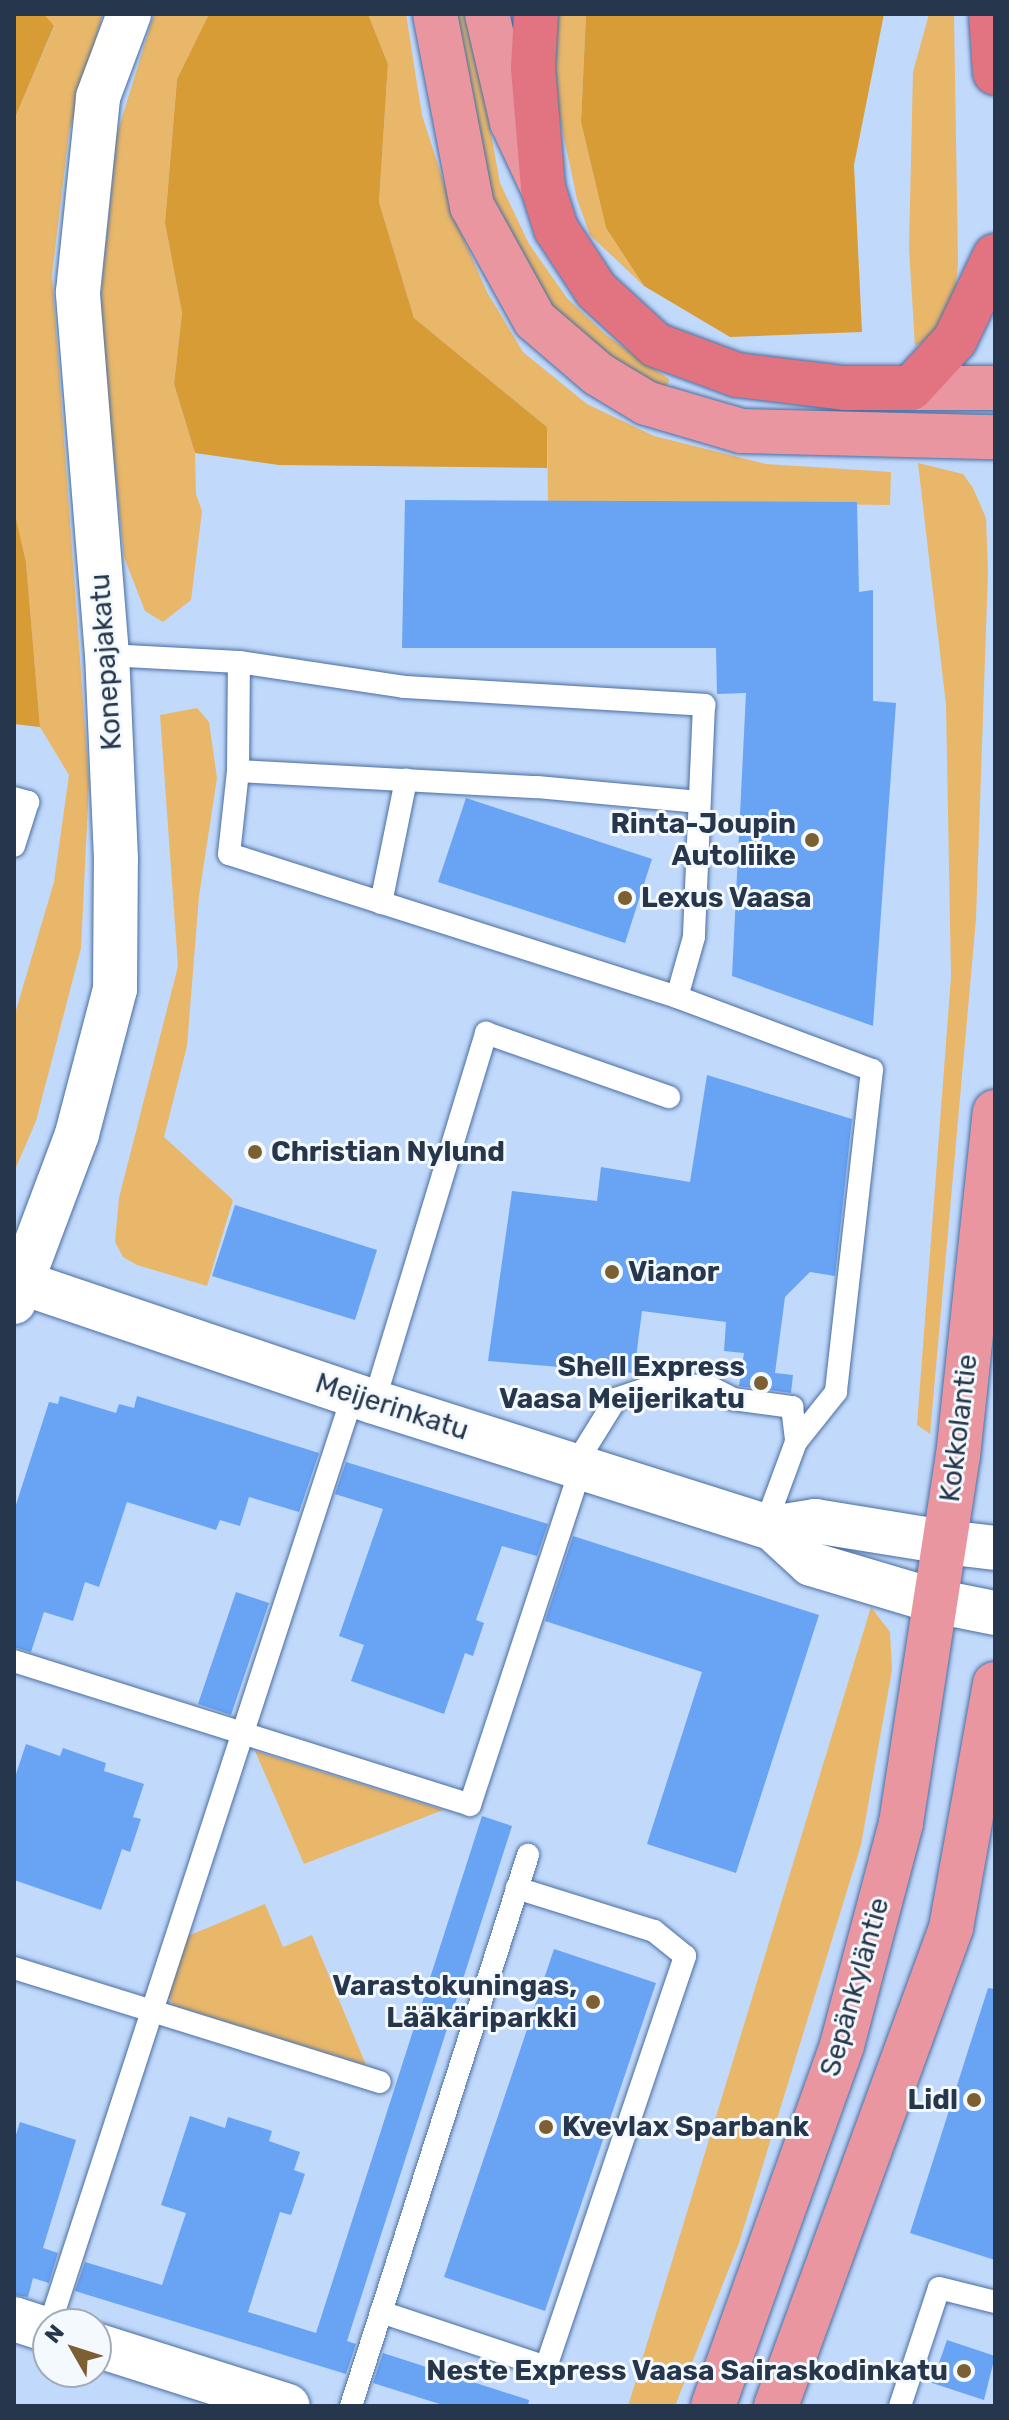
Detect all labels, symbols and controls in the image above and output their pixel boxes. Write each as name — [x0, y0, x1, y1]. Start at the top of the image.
street label: Konepajakatu — [83, 573, 129, 751]
place label: Rinta-Joupin Autoliike — [610, 807, 796, 873]
marker: Rinta-Joupin Autoliike — [803, 831, 821, 849]
place label: Lexus Vaasa — [641, 881, 812, 915]
marker: Lexus Vaasa — [616, 889, 634, 907]
place label: Christian Nylund — [271, 1135, 505, 1169]
marker: Christian Nylund — [246, 1143, 264, 1161]
place label: Vianor — [628, 1255, 719, 1289]
marker: Vianor — [603, 1263, 621, 1281]
place label: Shell Express Vaasa Meijerikatu — [499, 1350, 745, 1416]
street label: Kokkolantie — [933, 1352, 985, 1504]
street label: Meijerinkatu — [311, 1366, 473, 1448]
marker: Shell Express Vaasa Meijerikatu — [752, 1374, 770, 1392]
street label: Sepänkyläntie — [813, 1894, 897, 2080]
place label: Varastokuningas, Lääkäriparkki — [332, 1969, 577, 2035]
marker: Varastokuningas, Lääkäriparkki — [584, 1993, 602, 2011]
place label: Lidl — [908, 2083, 958, 2117]
marker: Lidl — [965, 2091, 983, 2109]
place label: Kvevlax Sparbank — [562, 2110, 809, 2144]
marker: Kvevlax Sparbank — [537, 2118, 555, 2136]
north arrow — [32, 2308, 112, 2388]
text: N — [39, 2319, 70, 2348]
place label: Neste Express Vaasa Sairaskodinkatu — [426, 2354, 948, 2388]
marker: Neste Express Vaasa Sairaskodinkatu — [955, 2362, 973, 2380]

